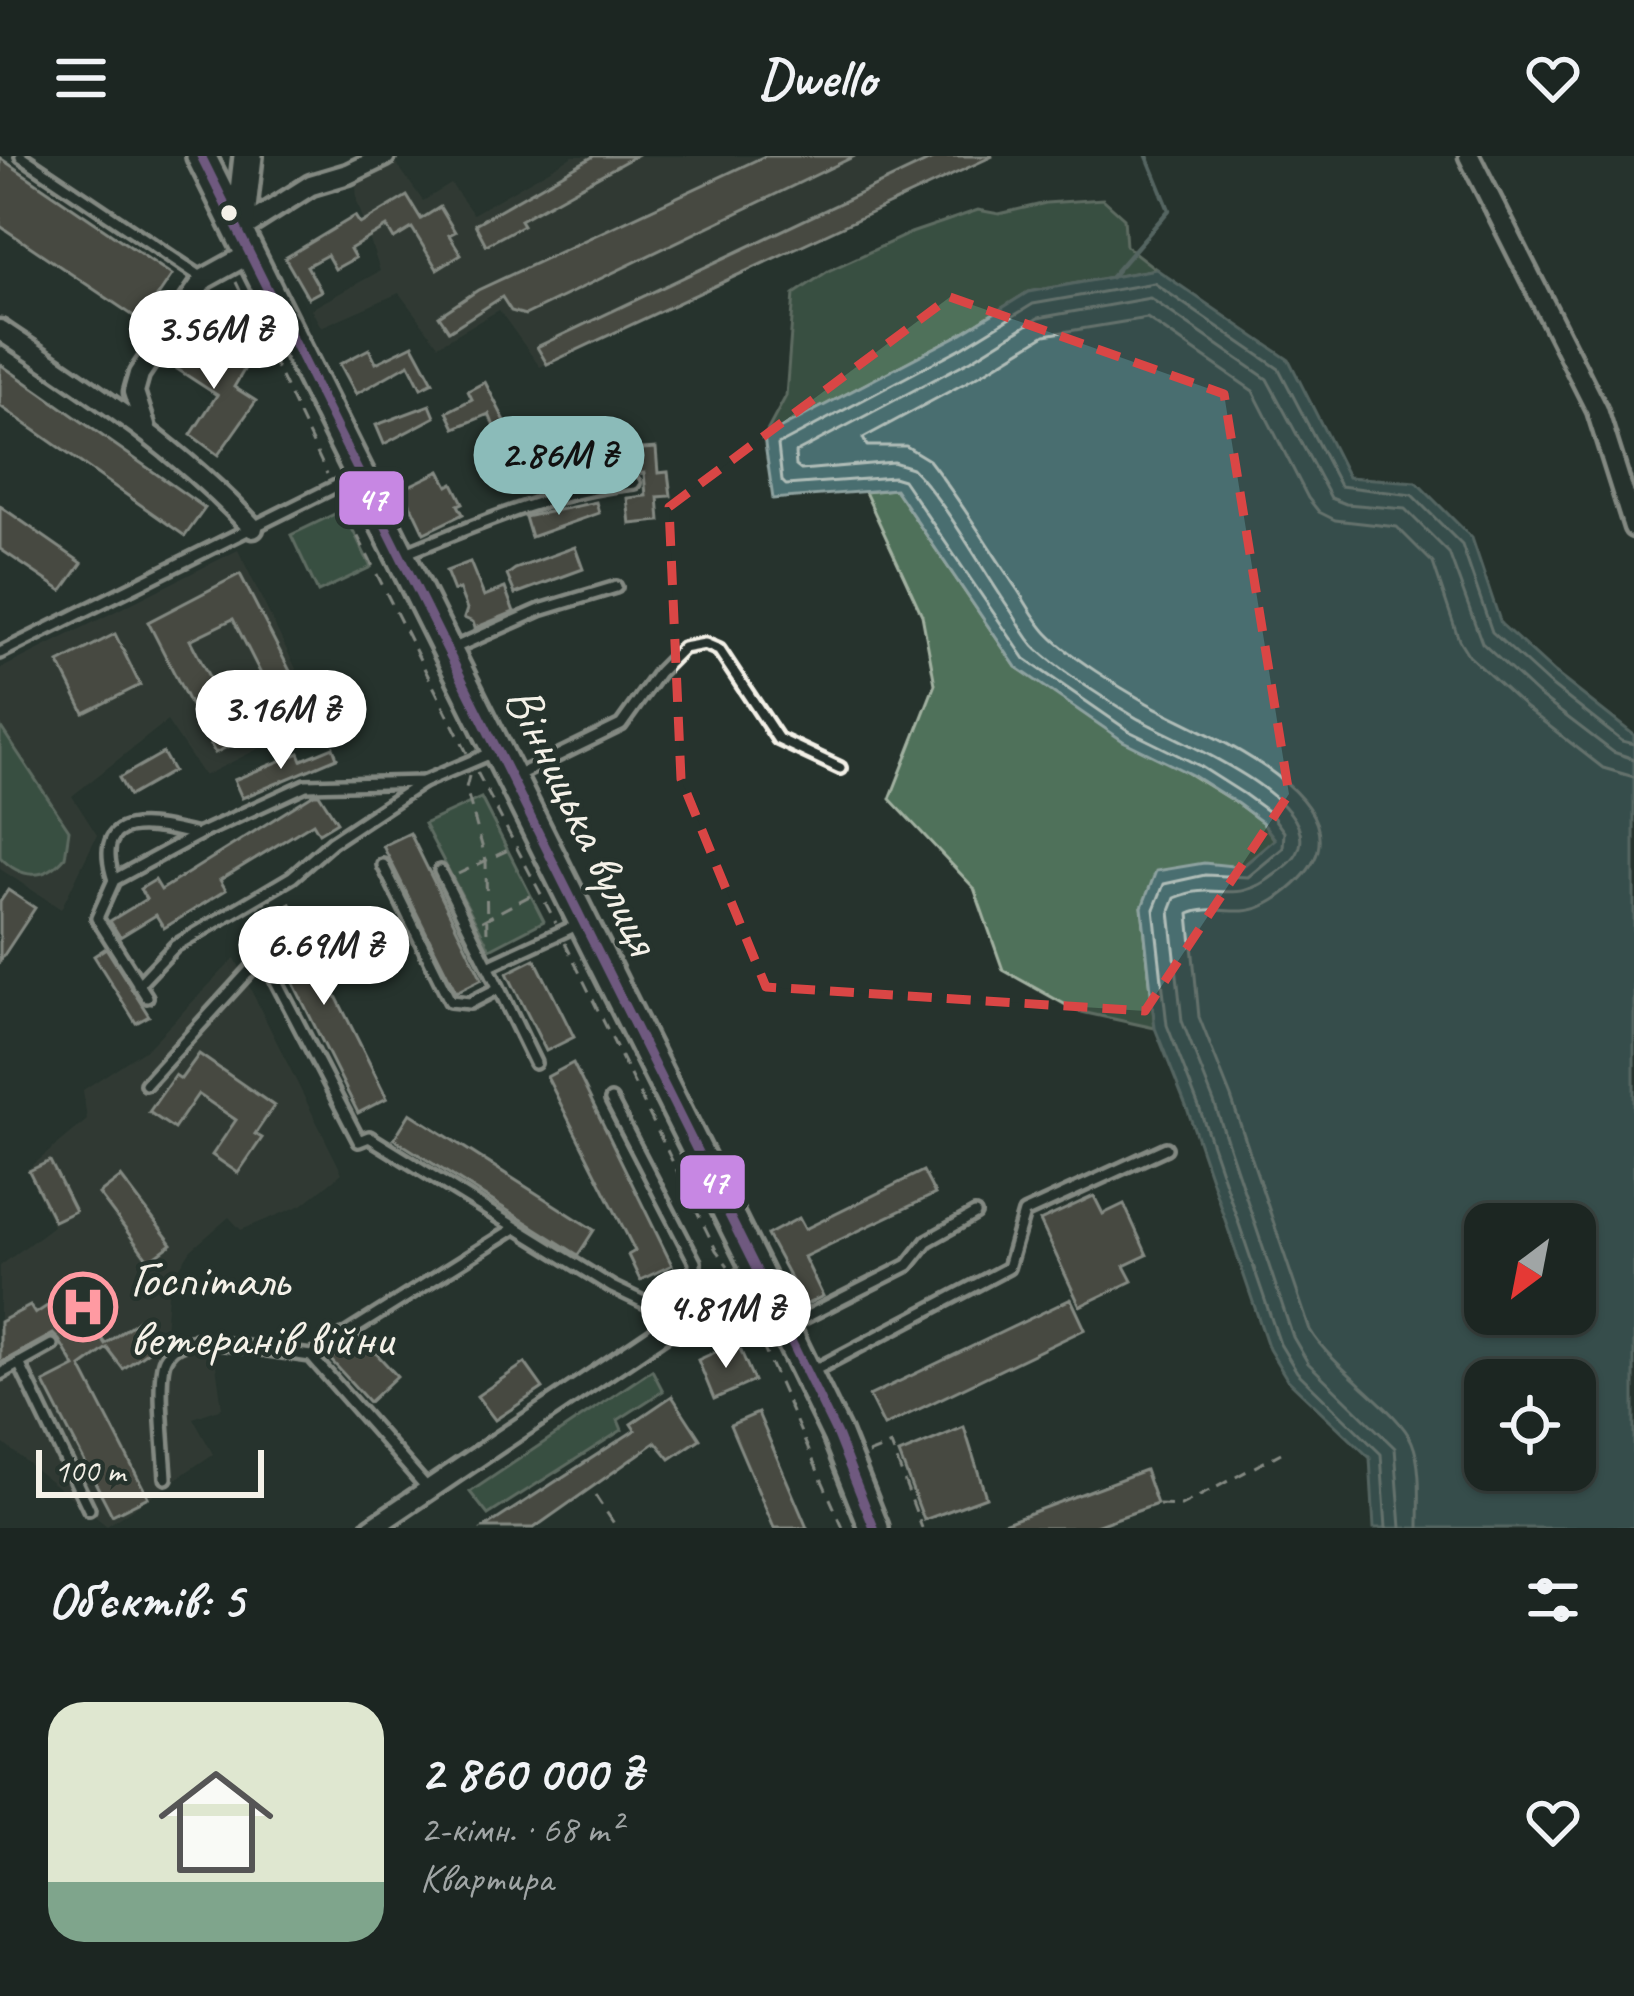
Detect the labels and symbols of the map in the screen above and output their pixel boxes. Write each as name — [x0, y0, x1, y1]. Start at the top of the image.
unlabelled marker — [218, 202, 240, 224]
pin: 3.56M ₴ — [103, 290, 325, 392]
pin: 2.86M ₴ — [448, 416, 670, 518]
line badge: 47 — [337, 469, 406, 527]
text: 47 — [357, 478, 390, 520]
pin: 3.16M ₴ — [170, 670, 392, 772]
street label: Вінницька вулиця — [491, 675, 677, 967]
pin: 6.69M ₴ — [213, 906, 435, 1008]
line badge: 47 — [678, 1153, 747, 1211]
text: 47 — [698, 1161, 731, 1203]
north arrow — [1464, 1203, 1596, 1335]
place label: Госпіталь ветеранів війни — [130, 1247, 396, 1370]
pin: 4.81M ₴ — [615, 1269, 837, 1371]
hospital icon: Госпіталь ветеранів війни — [48, 1272, 118, 1342]
scale bar — [36, 1444, 264, 1497]

